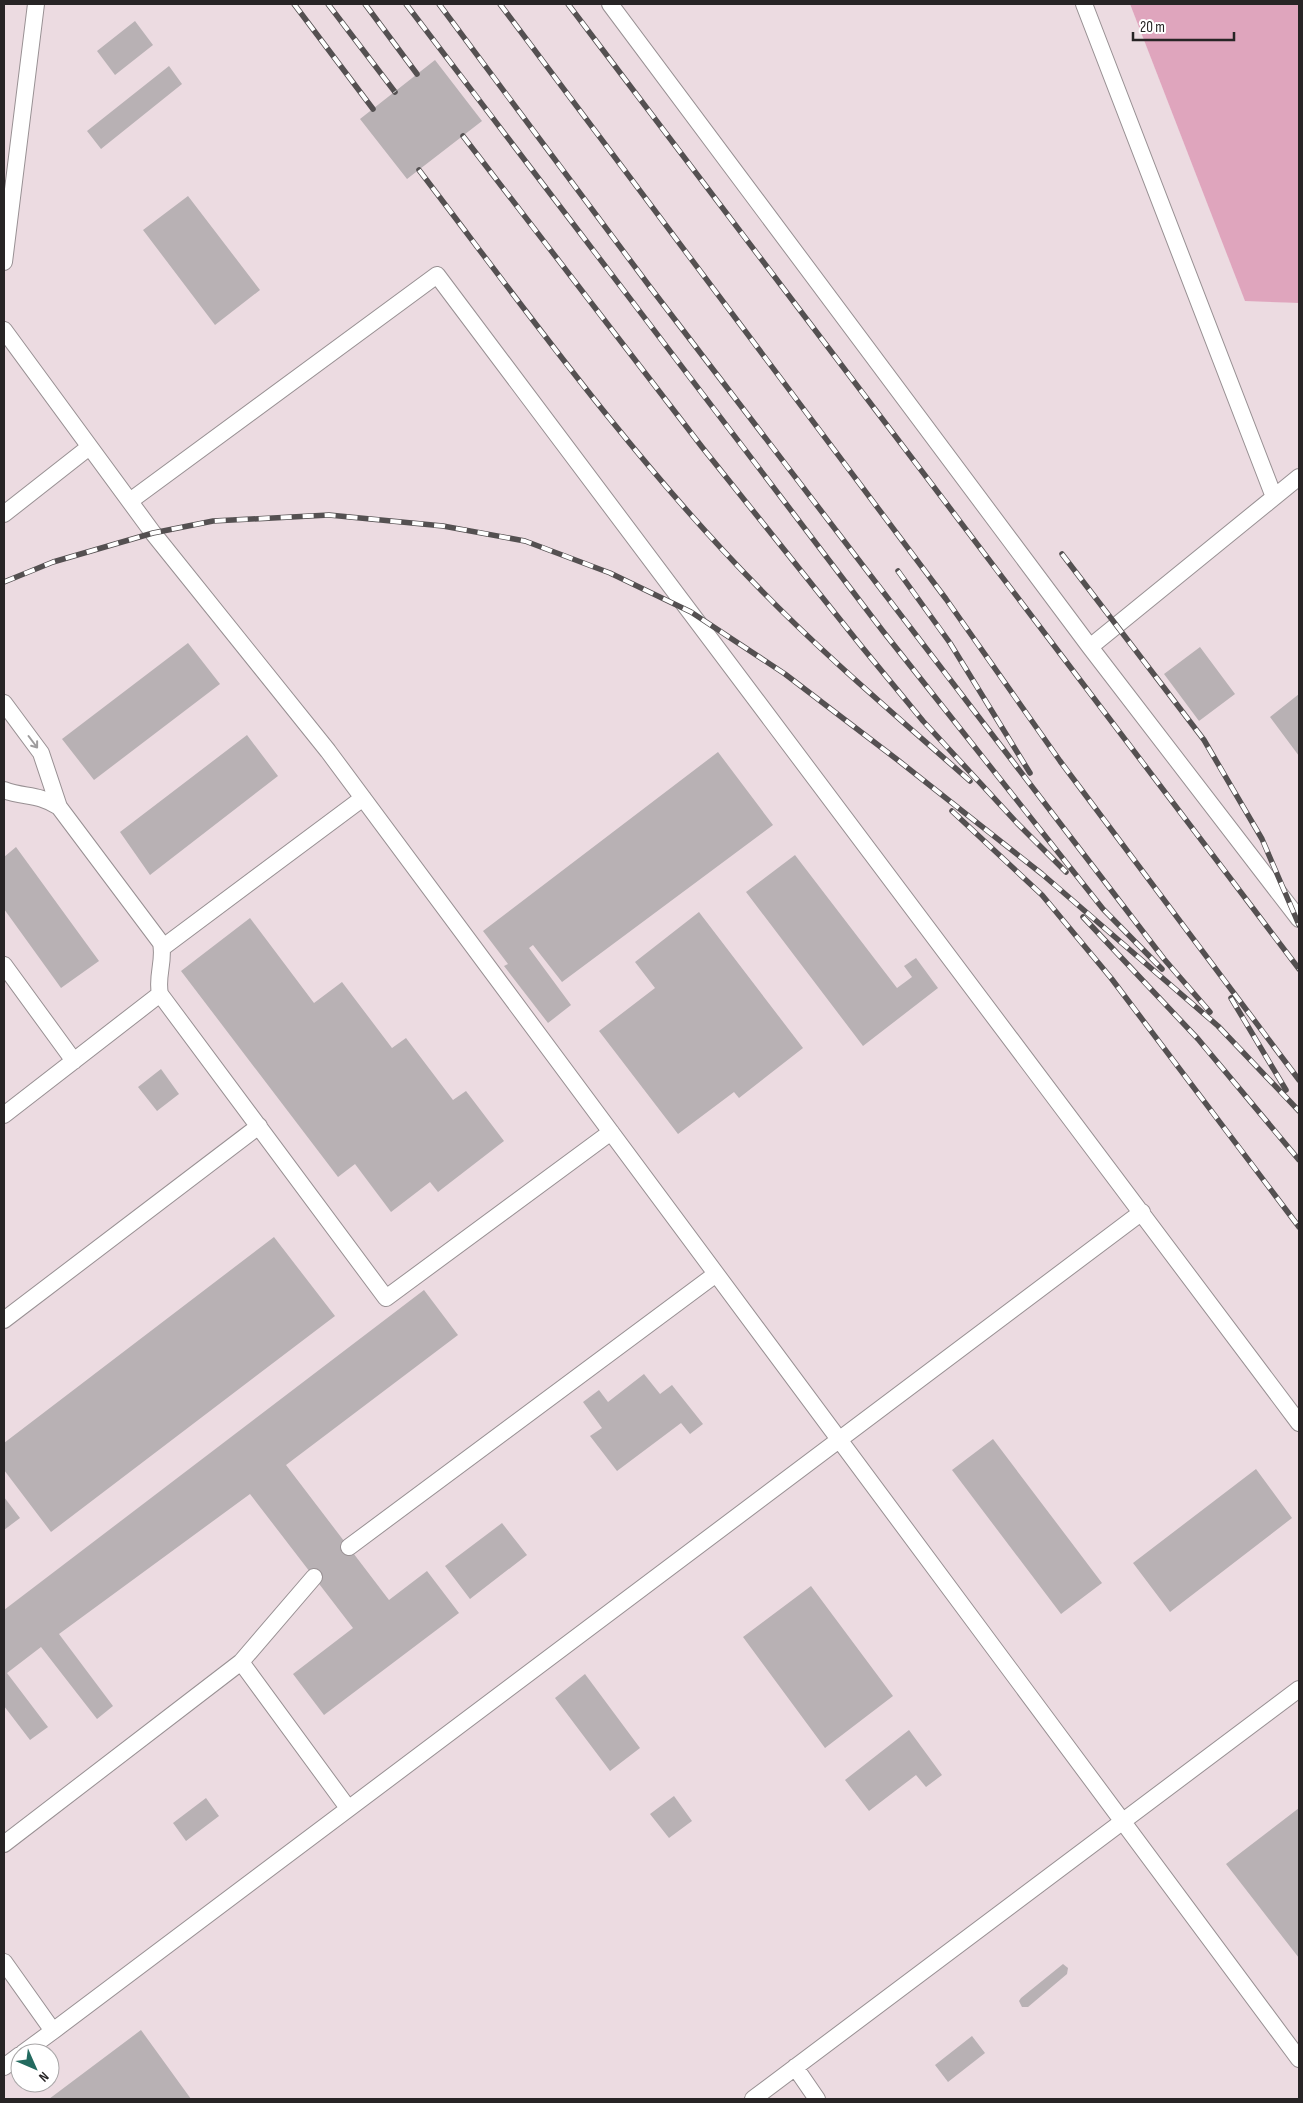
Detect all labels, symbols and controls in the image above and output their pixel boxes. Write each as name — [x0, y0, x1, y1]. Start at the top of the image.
scale bar — [1133, 10, 1234, 42]
text: 20 m — [1140, 18, 1165, 37]
one-way arrow — [28, 735, 38, 749]
north arrow — [10, 2043, 60, 2093]
text: N — [35, 2068, 52, 2085]

